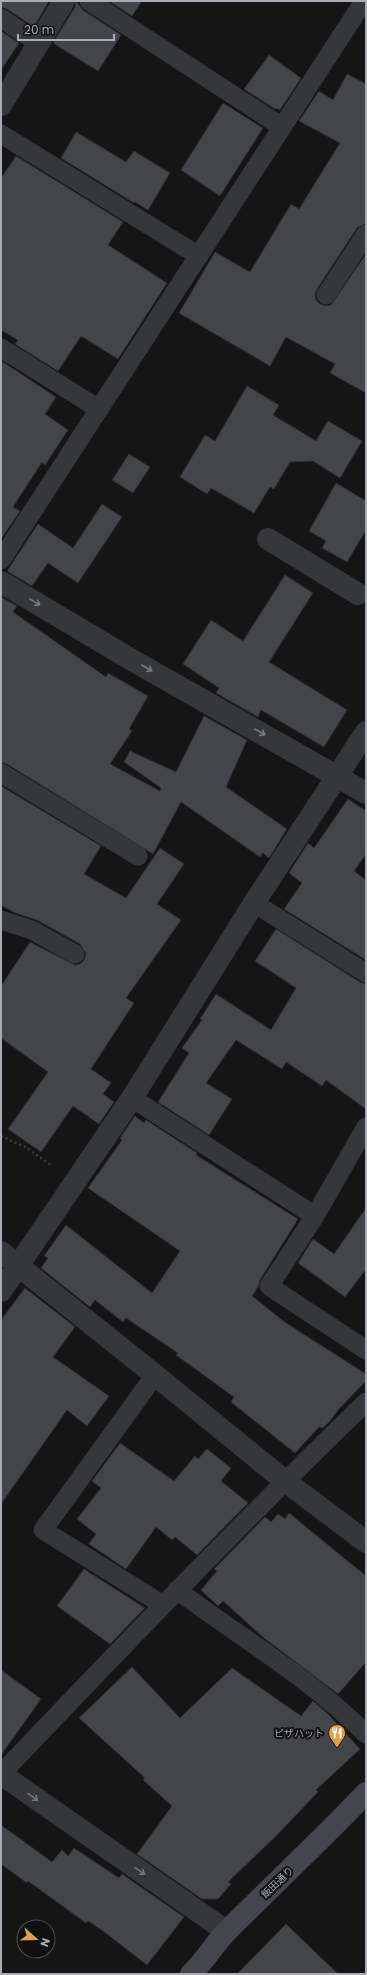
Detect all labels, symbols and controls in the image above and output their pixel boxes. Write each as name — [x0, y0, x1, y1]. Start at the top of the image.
scale bar — [18, 16, 114, 42]
text: 20 m — [24, 21, 54, 38]
one-way arrow — [29, 598, 40, 606]
one-way arrow — [140, 665, 152, 673]
one-way arrow — [253, 729, 265, 737]
restaurant icon: ピザハット — [327, 1723, 347, 1748]
place label: ピザハット — [274, 1726, 324, 1741]
one-way arrow — [27, 1793, 38, 1801]
street label: 飯田通り — [258, 1863, 297, 1902]
one-way arrow — [134, 1867, 145, 1875]
north arrow — [16, 1919, 56, 1959]
text: N — [36, 1936, 54, 1949]

